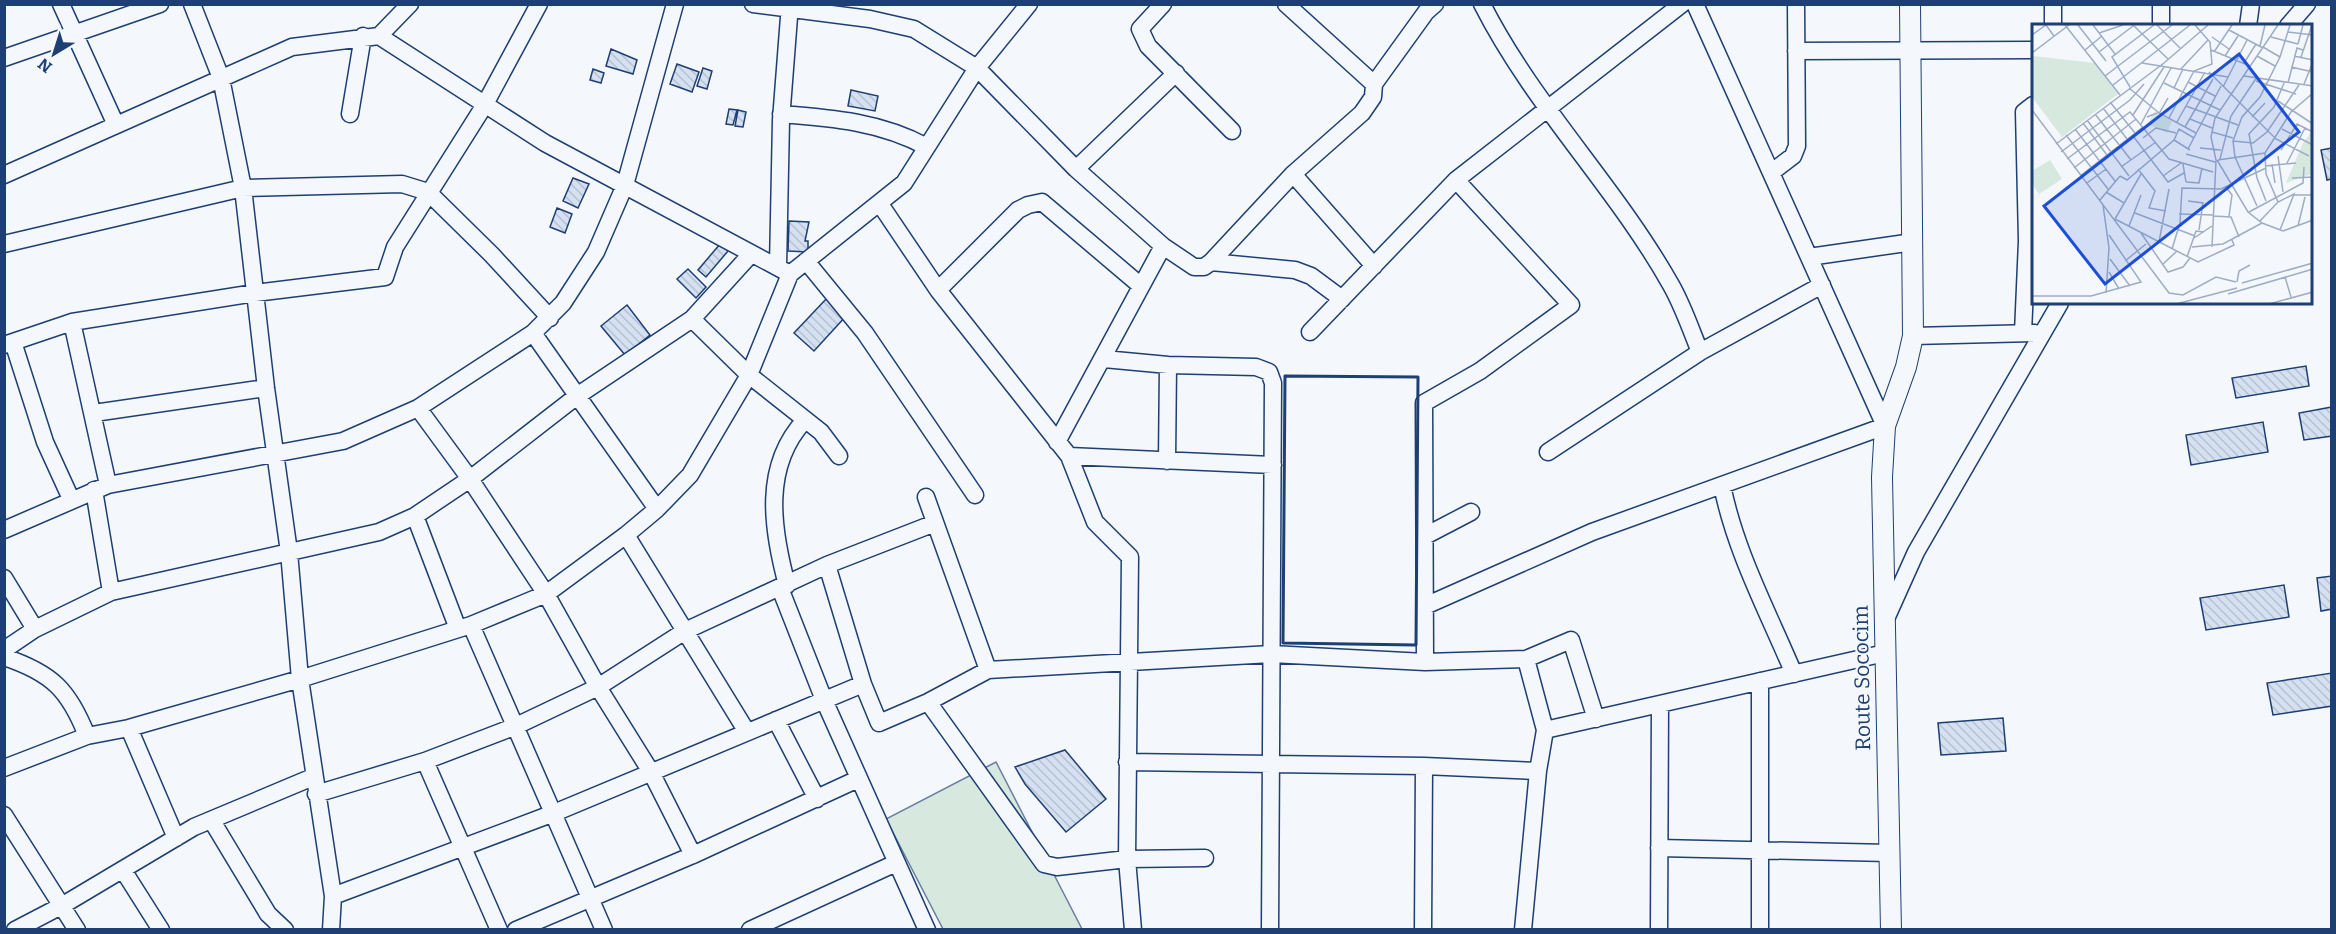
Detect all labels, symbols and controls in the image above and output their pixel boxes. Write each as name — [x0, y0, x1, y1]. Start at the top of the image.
north arrow — [24, 24, 84, 84]
inset map — [2032, 24, 2312, 304]
text: N — [34, 54, 56, 77]
street label: Route Sococim — [1848, 605, 1876, 751]

